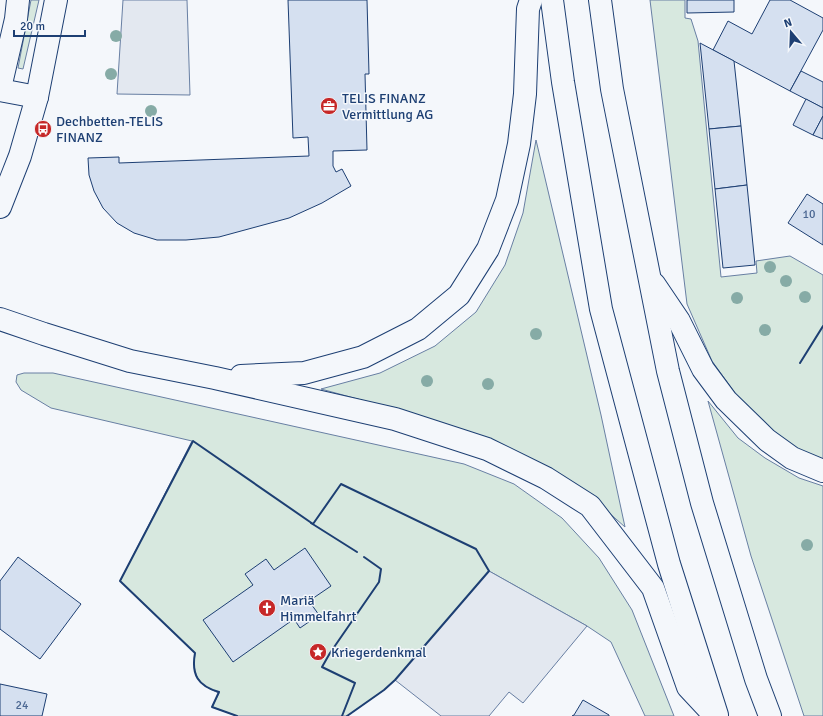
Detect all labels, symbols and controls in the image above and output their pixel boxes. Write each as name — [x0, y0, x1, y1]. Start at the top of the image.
scale bar — [14, 12, 85, 38]
north arrow — [771, 12, 811, 52]
text: N — [782, 16, 794, 30]
text: 20 m — [20, 19, 45, 34]
place label: TELIS FINANZ Vermittlung AG — [342, 90, 433, 123]
office icon: TELIS FINANZ Vermittlung AG — [319, 96, 339, 116]
place label: Dechbetten-TELIS FINANZ — [56, 113, 163, 146]
bus stop icon: Dechbetten-TELIS FINANZ — [33, 119, 53, 139]
house number: 10 — [803, 207, 815, 222]
place label: Mariä Himmelfahrt — [280, 592, 356, 625]
church icon: Mariä Himmelfahrt — [257, 598, 277, 618]
place icon: Kriegerdenkmal — [308, 642, 328, 662]
place label: Kriegerdenkmal — [331, 644, 426, 661]
house number: 24 — [16, 698, 29, 713]

